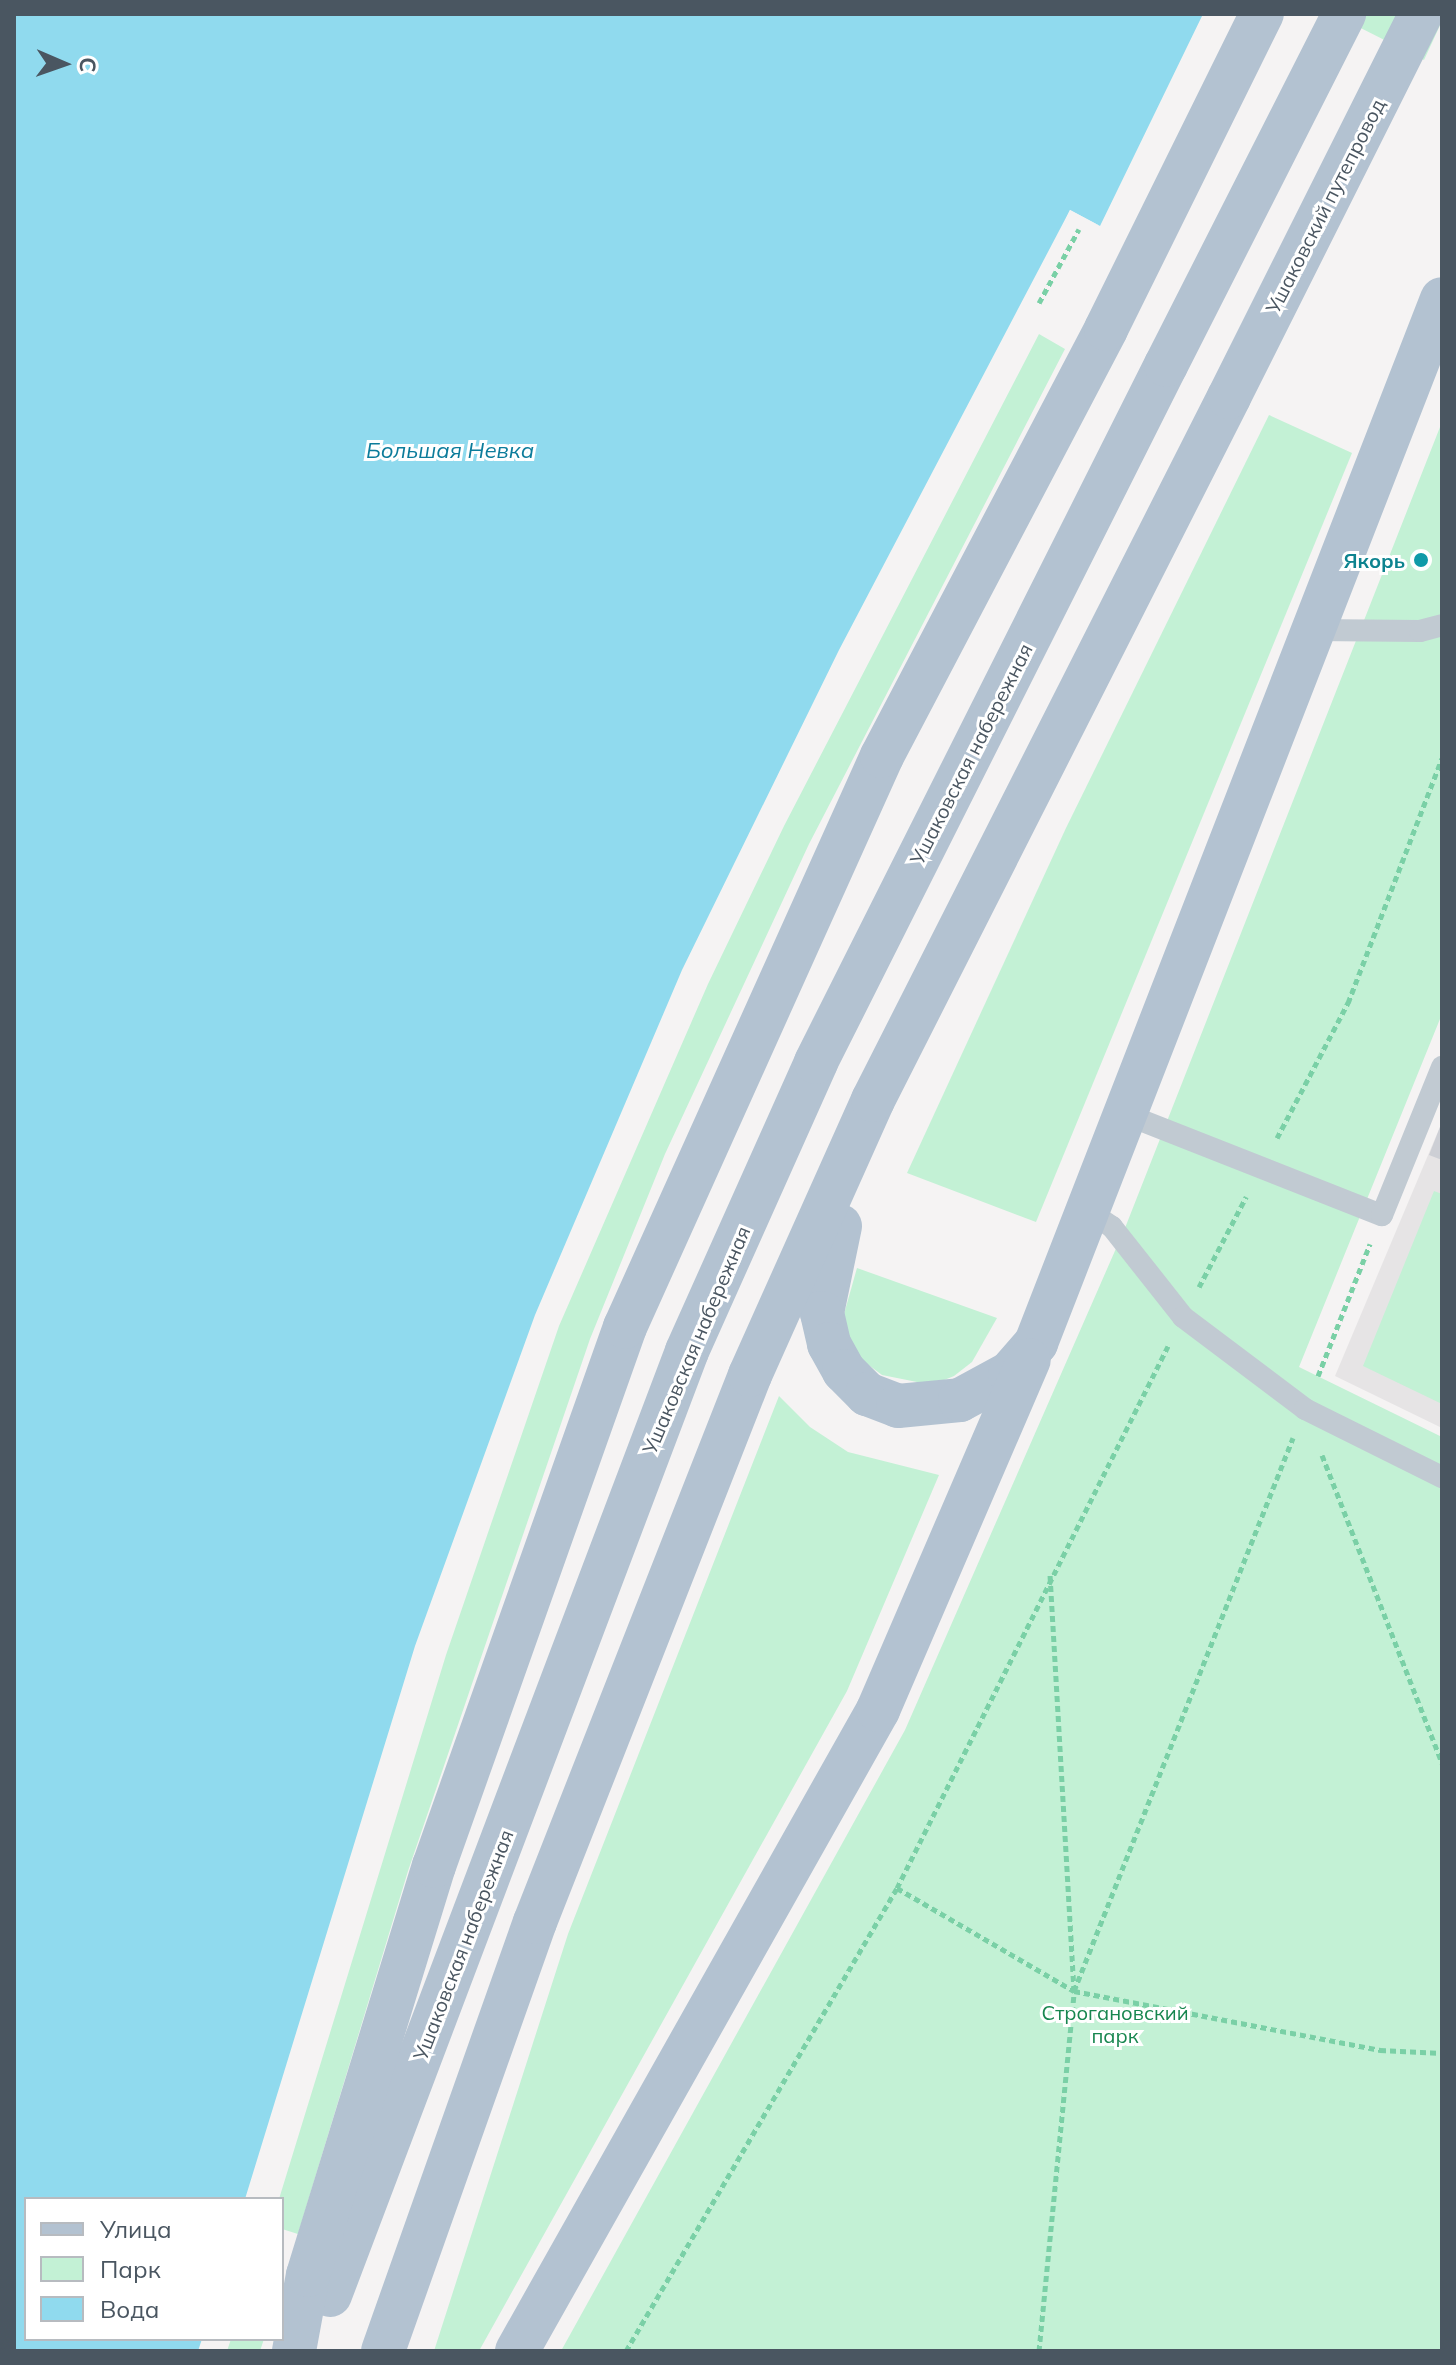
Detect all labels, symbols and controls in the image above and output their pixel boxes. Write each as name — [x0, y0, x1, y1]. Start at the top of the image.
north arrow — [24, 24, 104, 104]
text: С — [74, 57, 102, 73]
street label: Ушаковский путепровод — [1260, 95, 1390, 317]
water label: Большая Невка — [366, 438, 534, 464]
place label: Якорь — [1343, 548, 1405, 572]
marker: Якорь — [1412, 551, 1430, 569]
street label: Ушаковская набережная — [905, 639, 1037, 869]
street label: Ушаковская набережная — [637, 1223, 755, 1457]
street label: Ушаковская набережная — [408, 1826, 518, 2064]
park label: Строгановский парк — [1041, 2001, 1189, 2048]
legend — [24, 2197, 284, 2341]
text: Улица — [100, 2214, 172, 2244]
text: Парк — [100, 2254, 161, 2284]
text: Вода — [100, 2294, 160, 2324]

